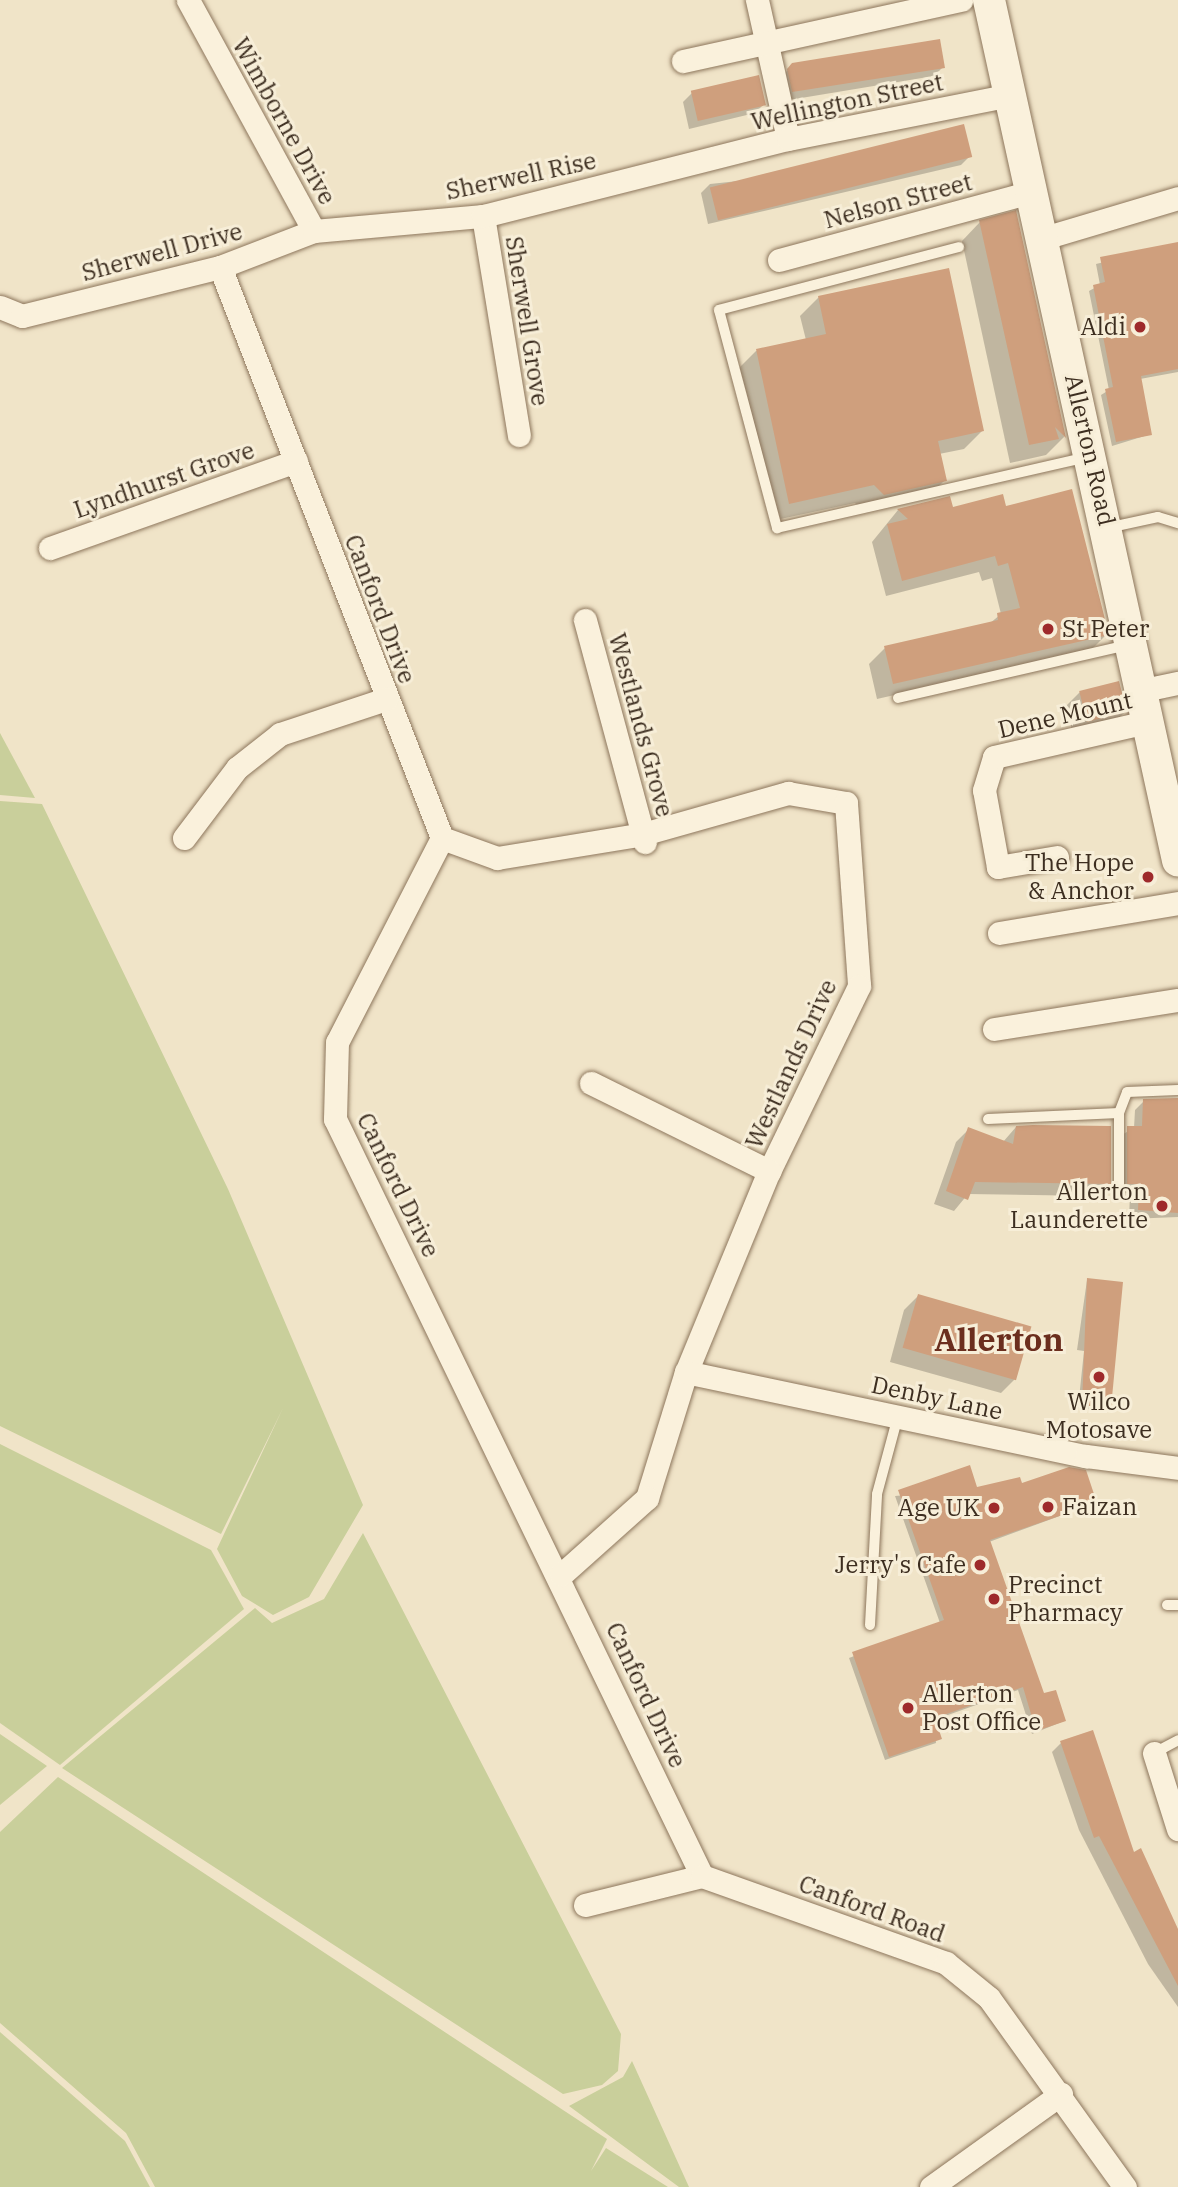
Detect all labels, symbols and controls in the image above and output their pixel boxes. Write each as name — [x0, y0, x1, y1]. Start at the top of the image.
street label: Wimborne Drive — [226, 33, 342, 209]
street label: Wellington Street — [748, 68, 946, 136]
street label: Sherwell Rise — [443, 146, 599, 206]
street label: Nelson Street — [821, 167, 975, 235]
street label: Sherwell Drive — [78, 217, 246, 287]
street label: Sherwell Grove — [499, 234, 555, 408]
place label: Aldi — [1080, 313, 1126, 341]
marker: Aldi — [1132, 319, 1148, 335]
street label: Allerton Road — [1059, 371, 1121, 529]
street label: Lyndhurst Grove — [70, 436, 258, 524]
street label: Canford Drive — [338, 531, 422, 687]
place label: St Peter — [1062, 615, 1150, 643]
marker: St Peter — [1040, 621, 1056, 637]
street label: Westlands Grove — [603, 630, 679, 820]
street label: Dene Mount — [995, 686, 1135, 744]
place label: The Hope & Anchor — [1025, 849, 1134, 905]
marker: The Hope & Anchor — [1140, 869, 1156, 885]
street label: Westlands Drive — [739, 975, 843, 1153]
street label: Canford Drive — [351, 1108, 445, 1262]
place label: Allerton Launderette — [1010, 1178, 1148, 1234]
marker: Allerton Launderette — [1154, 1198, 1170, 1214]
district label: Allerton — [934, 1320, 1064, 1358]
marker: Wilco Motosave — [1091, 1369, 1107, 1385]
street label: Denby Lane — [869, 1370, 1005, 1426]
place label: Wilco Motosave — [1046, 1388, 1152, 1444]
place label: Faizan — [1062, 1493, 1137, 1521]
place label: Age UK — [898, 1494, 980, 1522]
marker: Faizan — [1040, 1499, 1056, 1515]
marker: Age UK — [986, 1500, 1002, 1516]
place label: Jerry's Cafe — [835, 1551, 966, 1579]
marker: Jerry's Cafe — [972, 1557, 988, 1573]
place label: Precinct Pharmacy — [1008, 1571, 1123, 1627]
marker: Precinct Pharmacy — [986, 1591, 1002, 1607]
street label: Canford Drive — [600, 1618, 692, 1772]
place label: Allerton Post Office — [922, 1680, 1041, 1736]
marker: Allerton Post Office — [900, 1700, 916, 1716]
street label: Canford Road — [795, 1869, 949, 1949]

